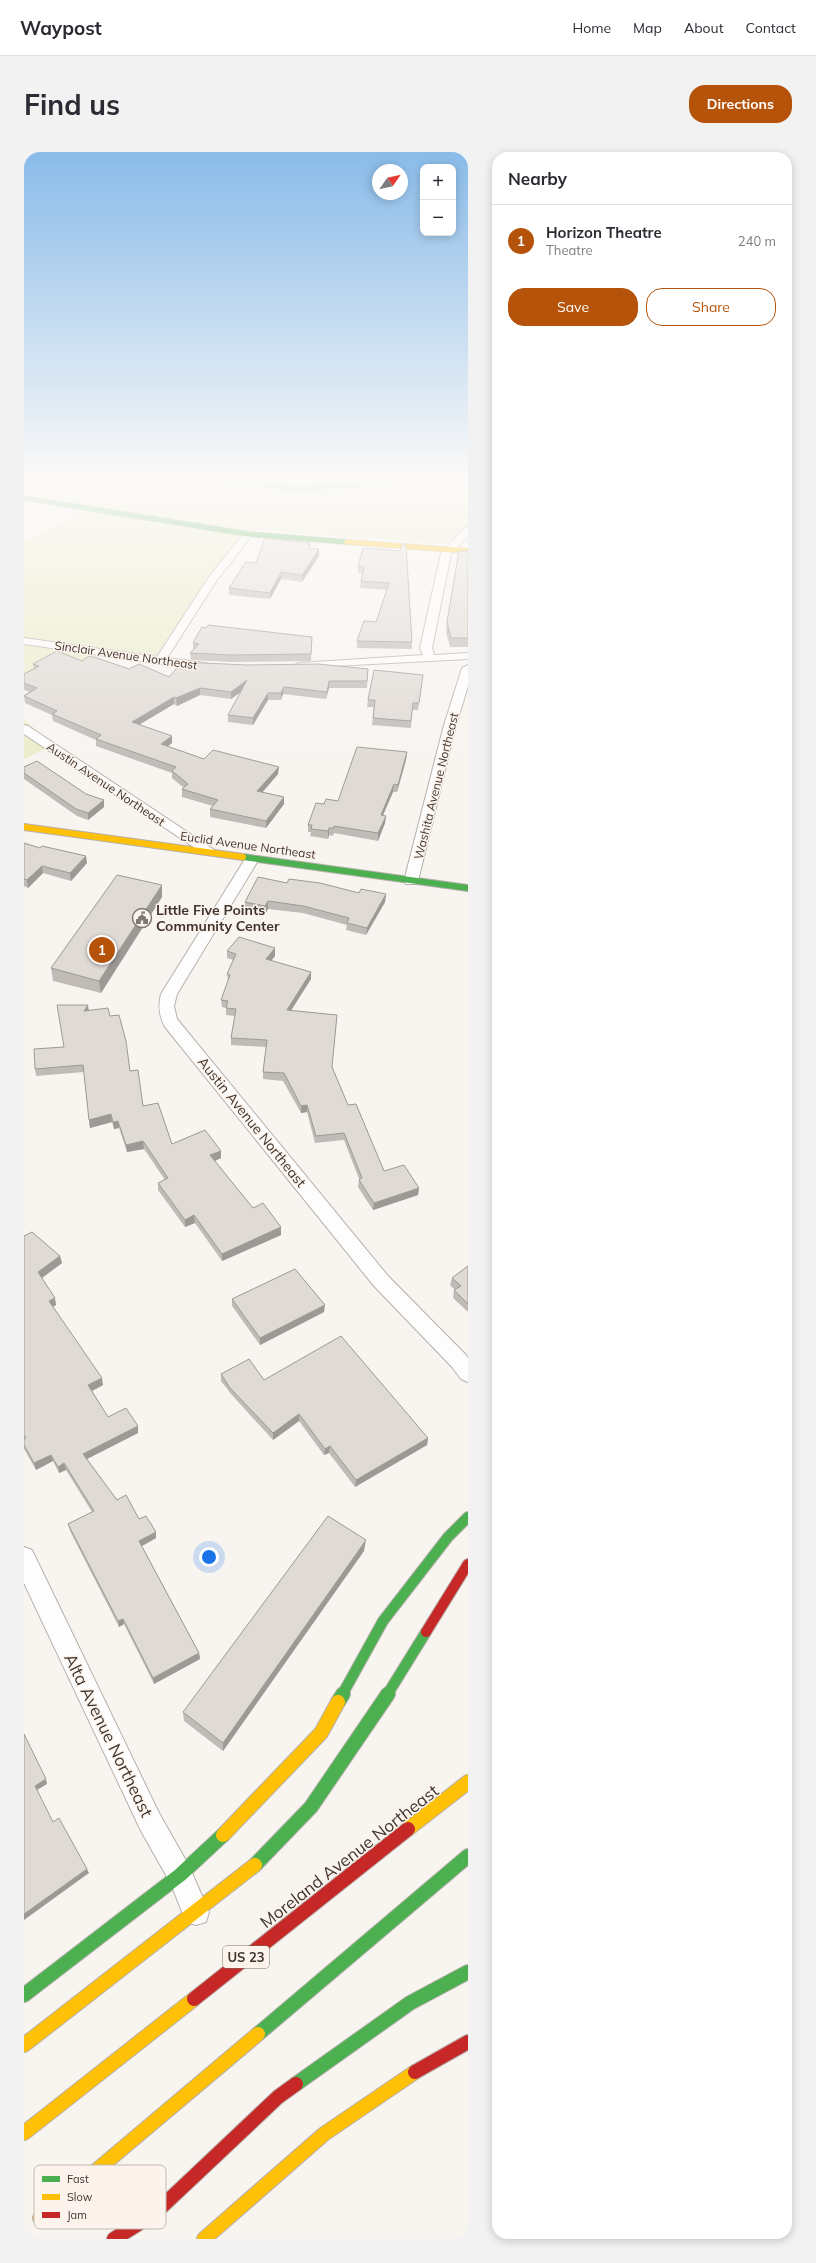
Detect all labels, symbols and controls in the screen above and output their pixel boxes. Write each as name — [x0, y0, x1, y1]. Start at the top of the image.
text: Waypost — [20, 16, 102, 40]
text: Home — [572, 19, 611, 37]
text: Map — [633, 19, 662, 37]
text: About — [684, 19, 724, 37]
text: Contact — [746, 19, 796, 37]
button: Directions — [689, 85, 792, 123]
text: Find us — [24, 87, 120, 122]
north arrow — [372, 164, 408, 200]
map controls — [420, 164, 456, 236]
button: + — [420, 164, 456, 200]
text: Nearby — [508, 168, 567, 189]
button: − — [420, 200, 456, 236]
text: Horizon Theatre — [546, 223, 662, 242]
text: 1 — [517, 233, 525, 249]
text: 240 m — [738, 233, 776, 249]
text: Theatre — [546, 242, 593, 258]
button: Save — [508, 288, 638, 326]
button: Share — [646, 288, 776, 326]
street label: Sinclair Avenue Northeast — [54, 638, 198, 672]
street label: Washita Avenue Northeast — [410, 711, 462, 861]
street label: Austin Avenue Northeast — [44, 739, 168, 829]
street label: Euclid Avenue Northeast — [179, 828, 317, 862]
place label: Little Five Points Community Center — [156, 901, 280, 935]
public building icon: Little Five Points Community Center — [131, 907, 153, 929]
pin: 1 — [89, 935, 115, 965]
street label: Austin Avenue Northeast — [194, 1053, 310, 1191]
your location — [199, 1547, 219, 1567]
street label: Alta Avenue Northeast — [60, 1650, 158, 1820]
street label: Moreland Avenue Northeast — [256, 1780, 442, 1932]
road number: US 23 — [223, 1946, 269, 1968]
legend — [34, 2165, 166, 2229]
text: Fast — [67, 2172, 89, 2186]
text: Slow — [67, 2190, 93, 2204]
text: Jam — [67, 2208, 87, 2222]

